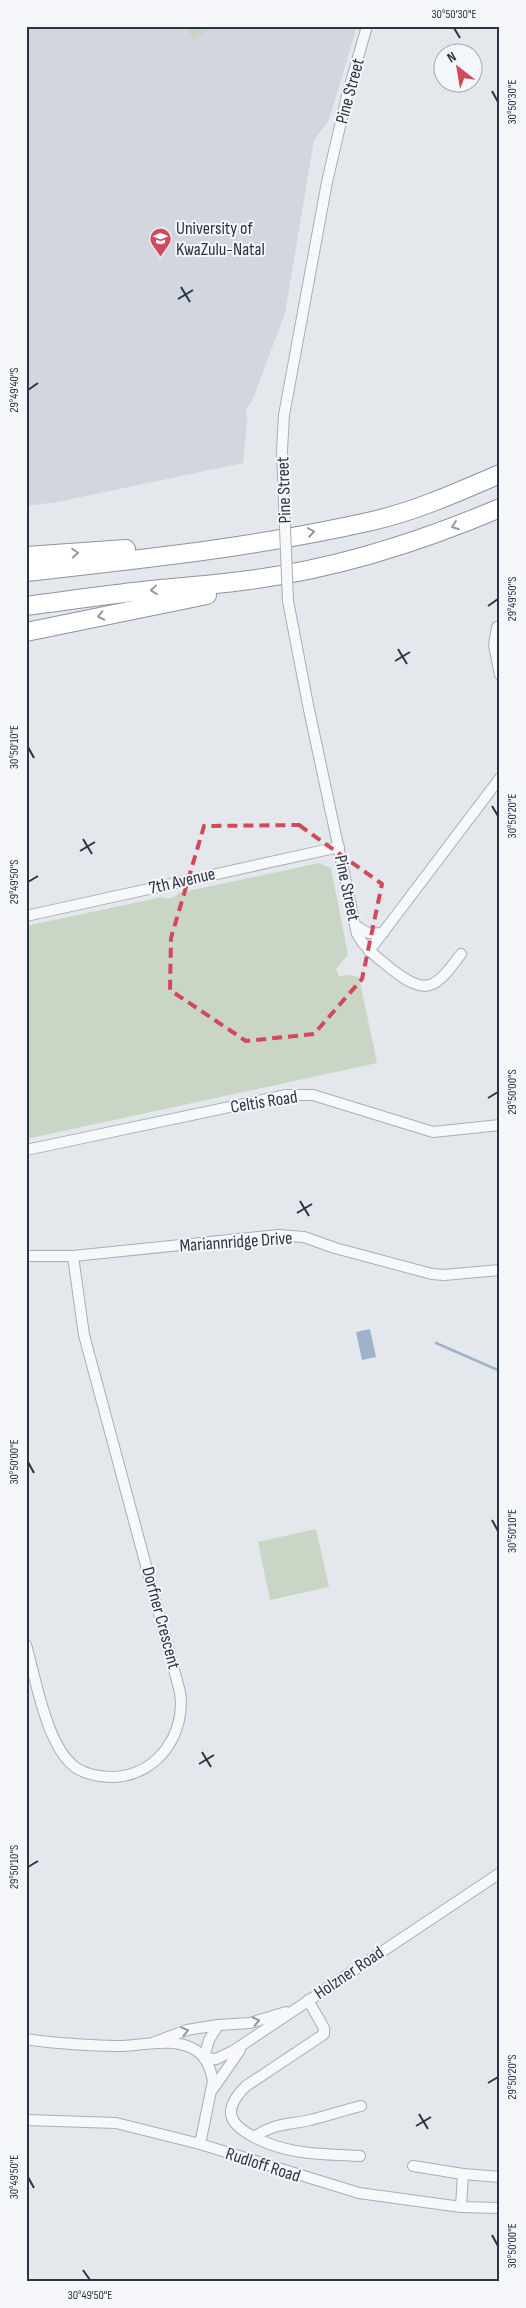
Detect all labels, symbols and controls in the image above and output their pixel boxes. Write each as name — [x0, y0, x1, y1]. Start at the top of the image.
text: 30°50'30"E — [432, 7, 476, 22]
north arrow — [434, 42, 484, 92]
text: N — [444, 48, 459, 66]
street label: Pine Street — [331, 56, 369, 126]
text: 30°50'30"E — [505, 80, 520, 124]
place label: University of KwaZulu-Natal — [176, 218, 265, 260]
school or university icon: University of KwaZulu-Natal — [148, 226, 172, 257]
text: 29°49'40"S — [7, 368, 22, 412]
street label: Pine Street — [272, 456, 296, 524]
one-way arrow — [451, 520, 460, 530]
one-way arrow — [307, 527, 316, 538]
one-way arrow — [71, 548, 79, 559]
text: 29°49'50"S — [505, 577, 520, 621]
one-way arrow — [150, 584, 158, 595]
one-way arrow — [96, 611, 105, 621]
text: 30°50'10"E — [7, 725, 22, 769]
text: 30°50'20"E — [505, 794, 520, 838]
street label: Pine Street — [330, 853, 364, 923]
text: 29°49'50"S — [7, 860, 22, 904]
street label: 7th Avenue — [147, 863, 217, 899]
text: 29°50'00"S — [505, 1069, 520, 1115]
street label: Celtis Road — [229, 1086, 299, 1118]
street label: Mariannridge Drive — [179, 1228, 293, 1256]
text: 30°50'00"E — [7, 1439, 22, 1485]
text: 30°50'10"E — [505, 1509, 520, 1553]
street label: Dorfner Crescent — [137, 1565, 185, 1672]
text: 29°50'10"S — [7, 1845, 22, 1889]
street label: Holzner Road — [310, 1942, 388, 2004]
one-way arrow — [251, 2016, 260, 2027]
one-way arrow — [181, 2026, 190, 2037]
text: 29°50'20"S — [505, 2055, 520, 2099]
street label: Rudloff Road — [223, 2143, 303, 2187]
text: 30°49'50"E — [7, 2155, 22, 2199]
text: 30°50'00"E — [505, 2223, 520, 2269]
text: 30°49'50"E — [68, 2288, 112, 2303]

